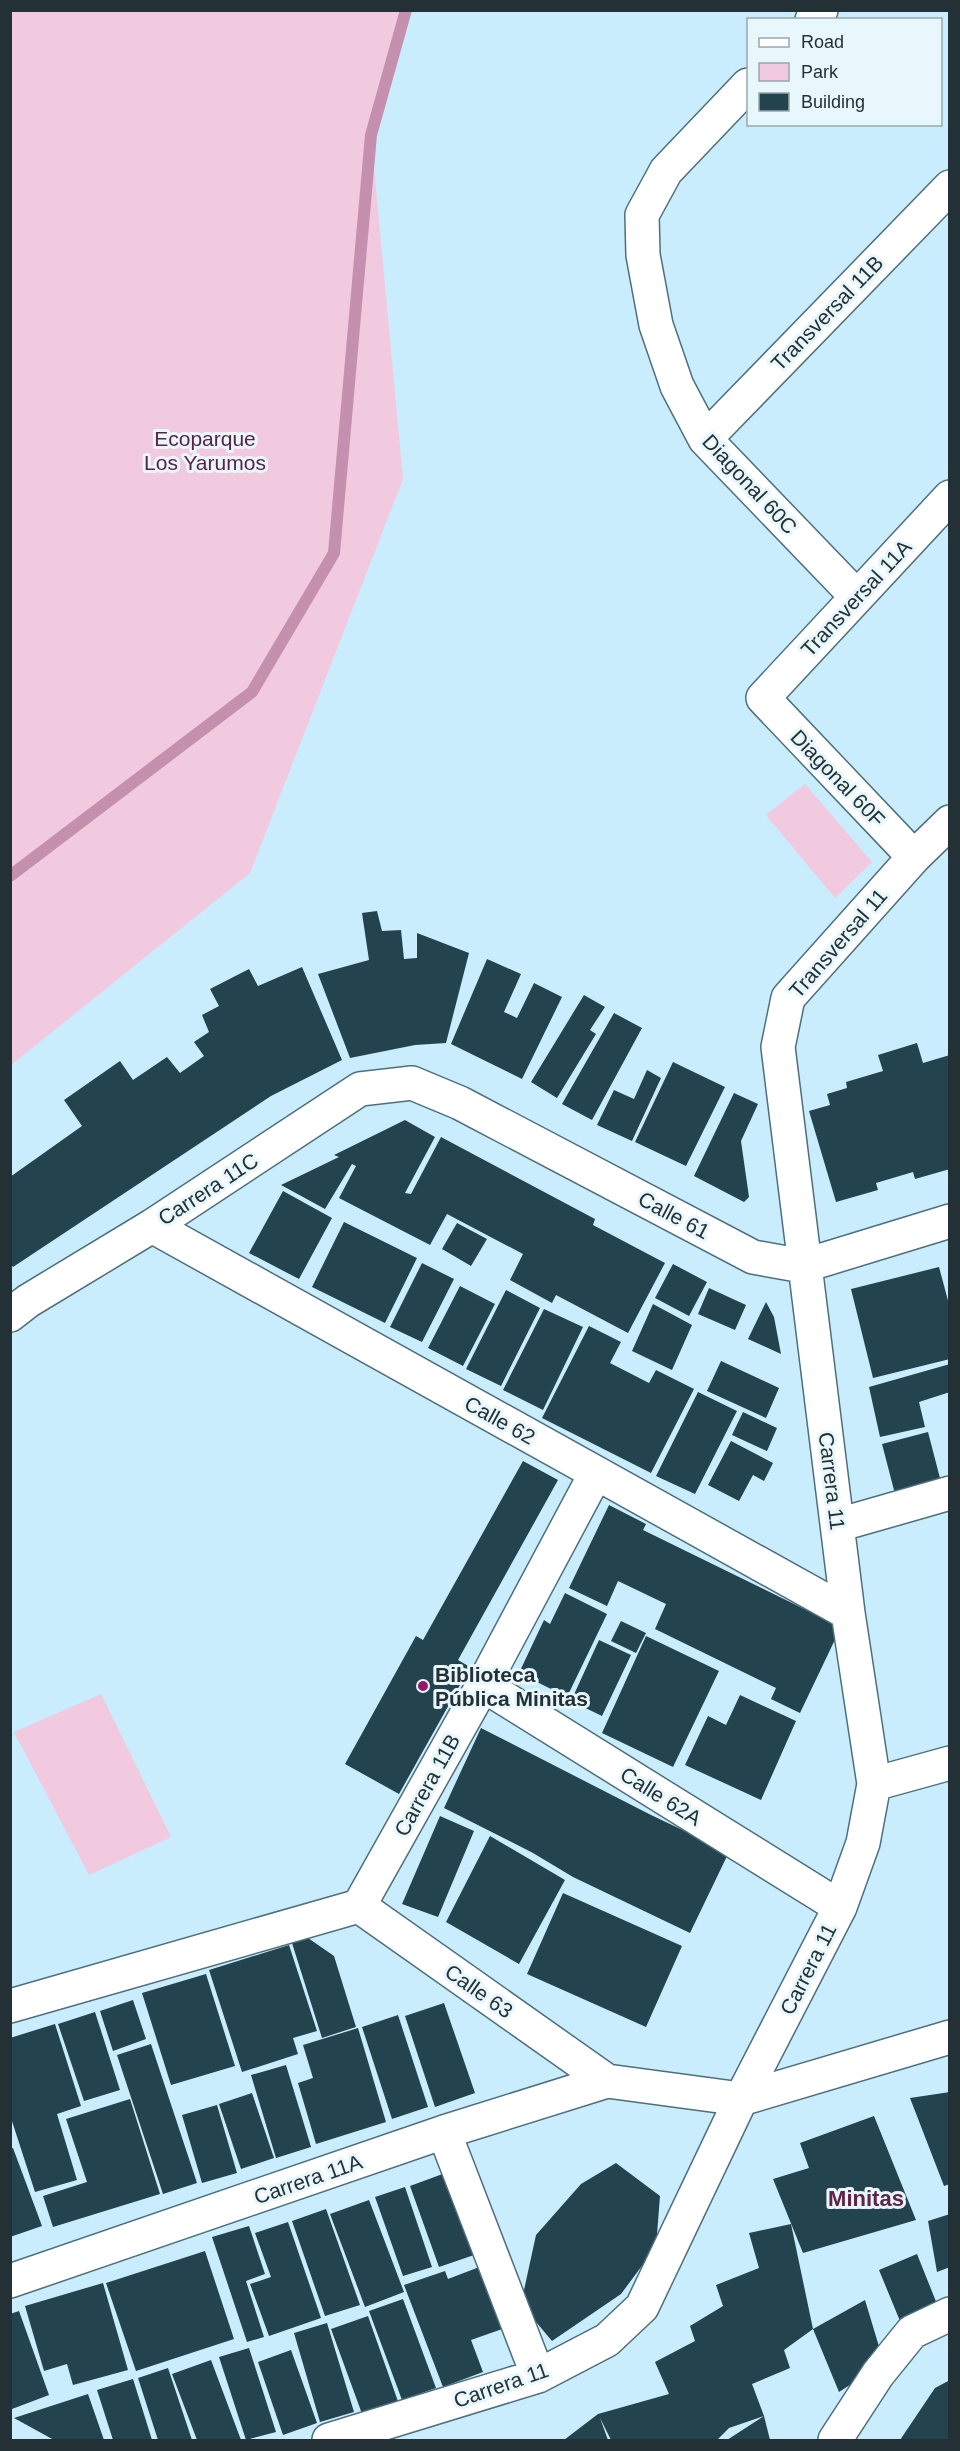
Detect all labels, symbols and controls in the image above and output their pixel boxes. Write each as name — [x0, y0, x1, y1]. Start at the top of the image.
legend — [747, 18, 942, 126]
text: Road — [801, 32, 844, 52]
text: Park — [801, 62, 839, 82]
text: Building — [801, 92, 865, 112]
street label: Transversal 11B — [766, 251, 888, 375]
park label: Ecoparque Los Yarumos — [144, 427, 266, 474]
street label: Diagonal 60C — [698, 430, 802, 538]
street label: Transversal 11A — [796, 535, 916, 661]
street label: Diagonal 60F — [786, 725, 890, 831]
street label: Transversal 11 — [785, 884, 891, 1002]
street label: Carrera 11C — [154, 1148, 262, 1230]
street label: Calle 61 — [635, 1187, 713, 1243]
street label: Calle 62 — [461, 1391, 539, 1449]
street label: Carrera 11 — [815, 1431, 849, 1531]
place label: Biblioteca Pública Minitas — [435, 1663, 588, 1710]
marker: Biblioteca Pública Minitas — [416, 1679, 430, 1693]
street label: Carrera 11B — [390, 1730, 464, 1840]
street label: Calle 62A — [616, 1762, 706, 1830]
street label: Carrera 11 — [775, 1920, 841, 2018]
street label: Calle 63 — [441, 1959, 517, 2023]
street label: Carrera 11A — [251, 2150, 365, 2208]
district label: Minitas — [828, 2186, 904, 2211]
street label: Carrera 11 — [451, 2358, 551, 2412]

